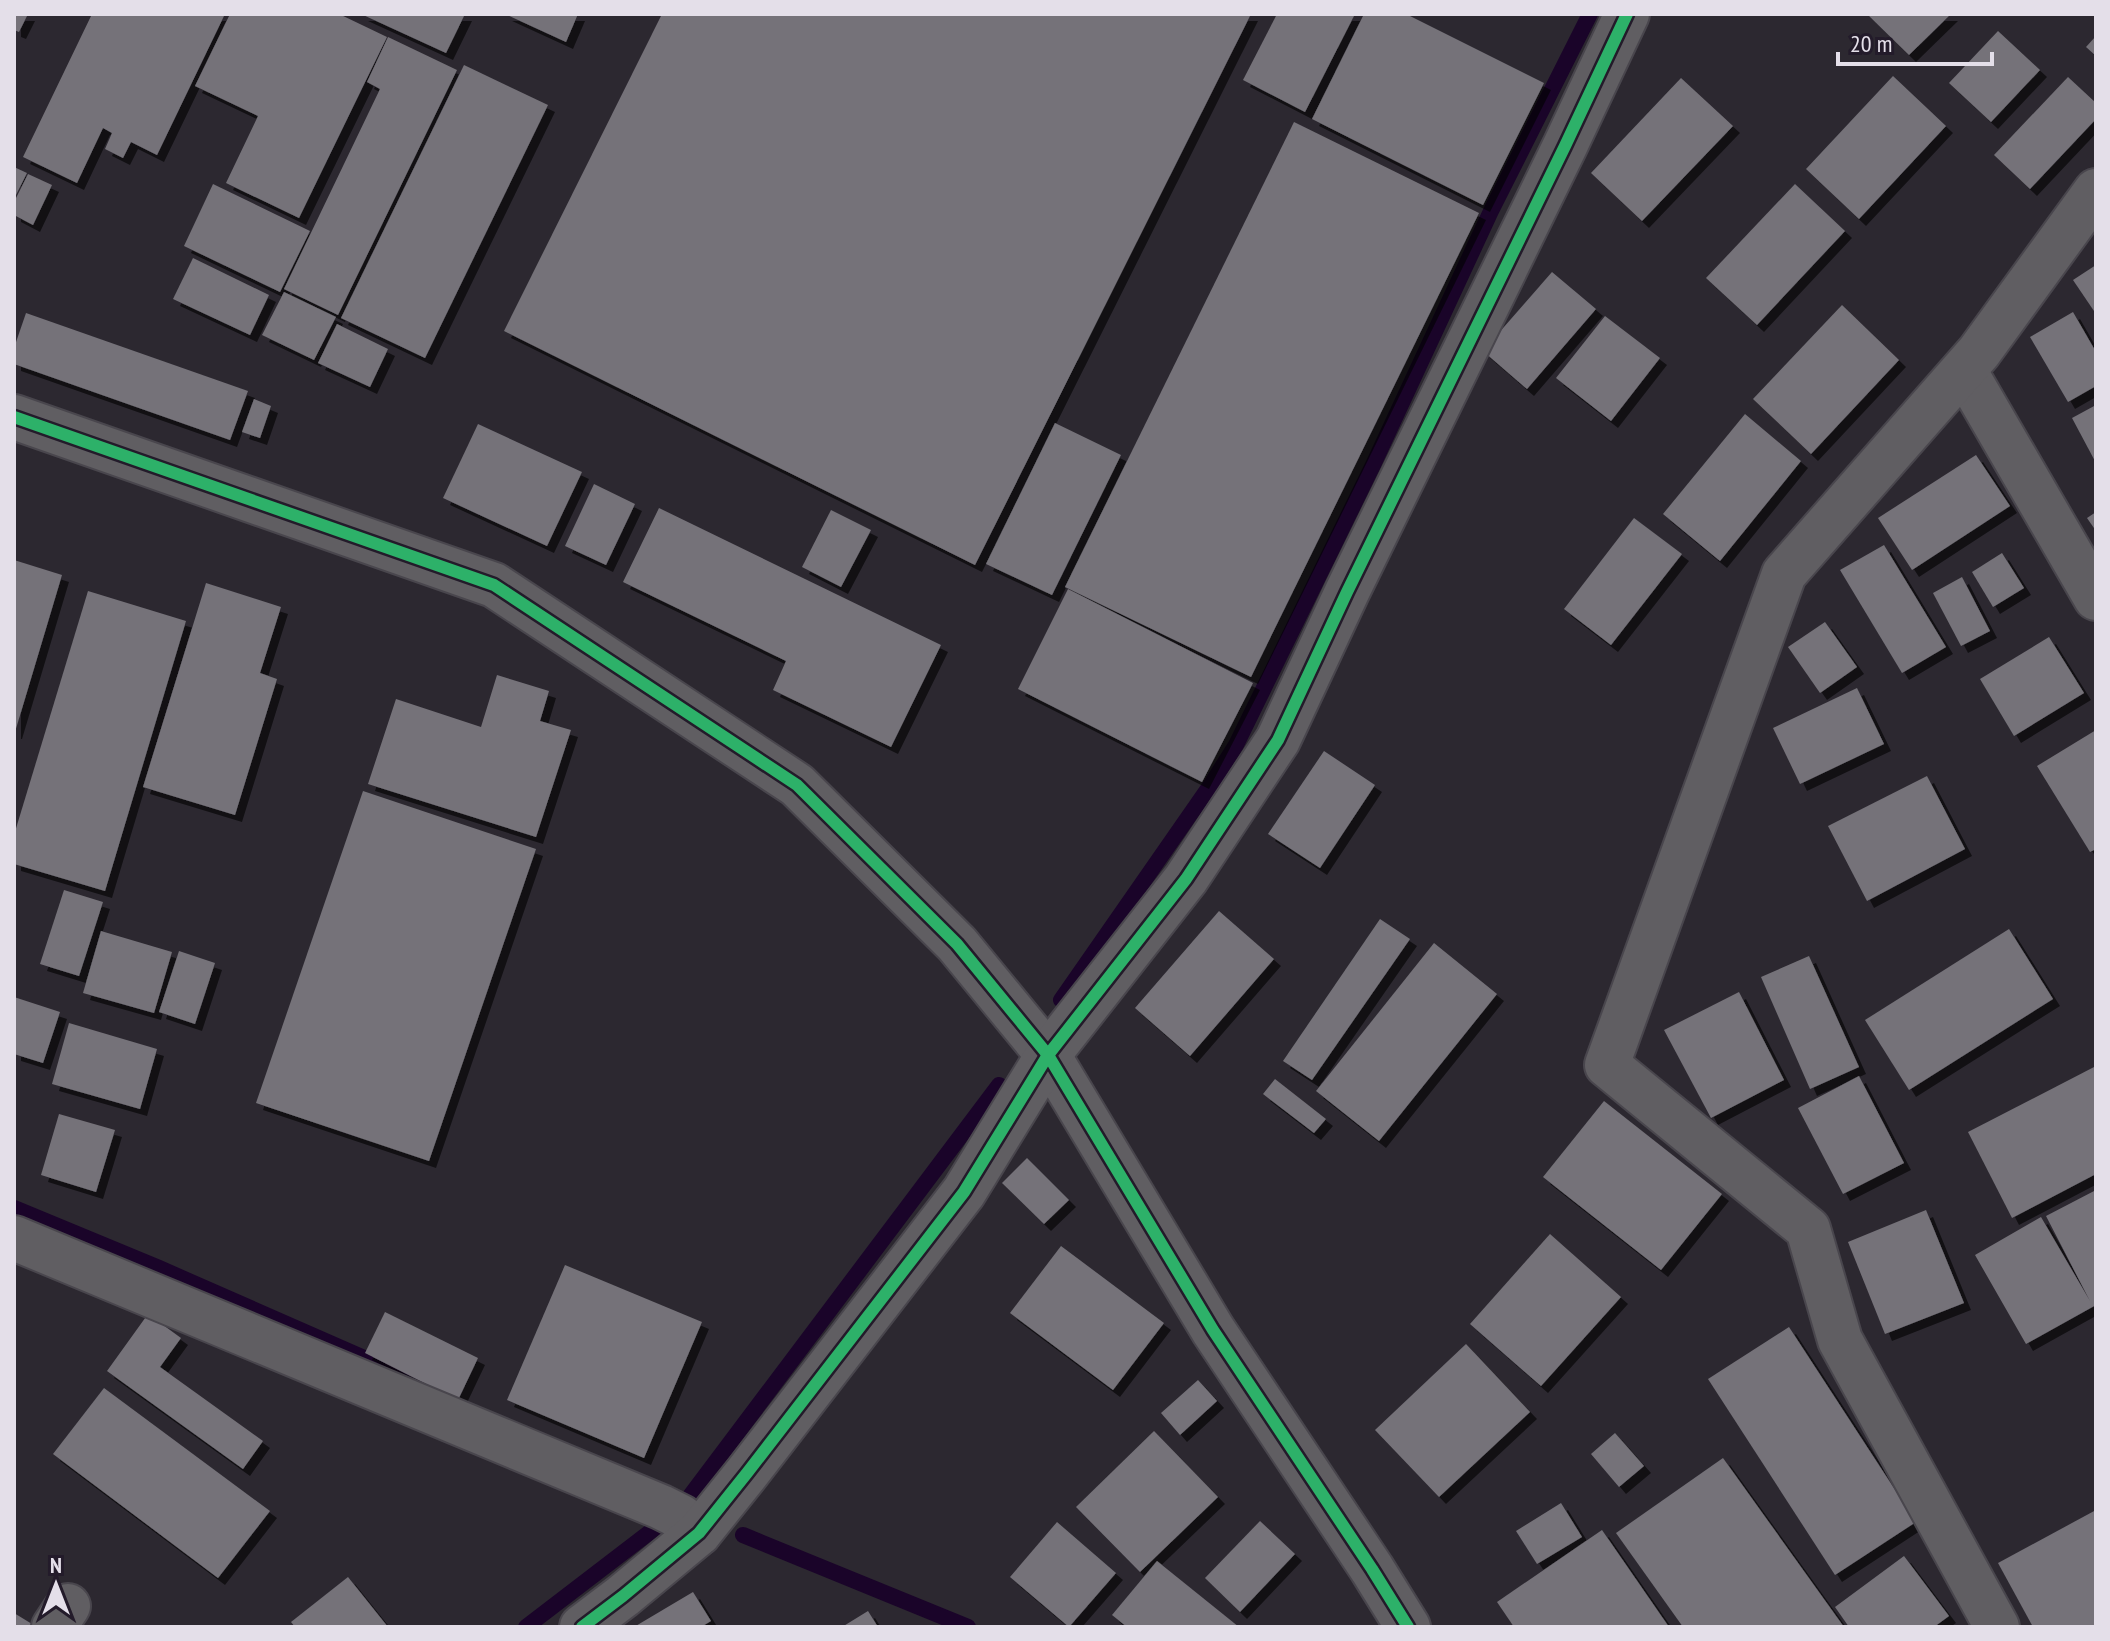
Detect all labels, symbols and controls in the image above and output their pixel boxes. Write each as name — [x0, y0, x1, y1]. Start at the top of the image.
scale bar — [1838, 16, 1992, 66]
text: 20 m — [1850, 28, 1892, 59]
north arrow — [16, 1545, 96, 1625]
text: N — [50, 1551, 62, 1579]

